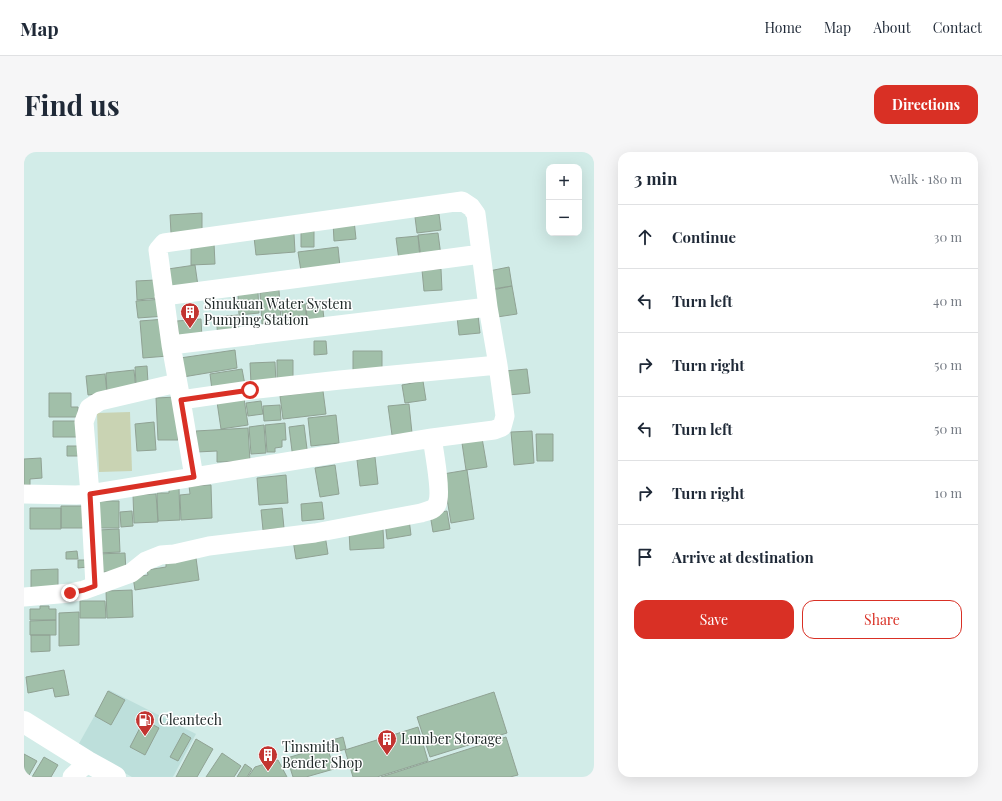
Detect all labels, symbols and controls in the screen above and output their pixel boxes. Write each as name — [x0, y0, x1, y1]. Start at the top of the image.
text: Map — [20, 15, 59, 41]
text: Home — [764, 18, 802, 37]
text: Map — [824, 18, 851, 37]
text: About — [873, 18, 911, 37]
text: Contact — [933, 18, 982, 37]
button: Directions — [874, 85, 978, 124]
text: Find us — [24, 86, 120, 123]
map controls — [546, 164, 582, 236]
button: + — [546, 164, 582, 200]
text: 3 min — [634, 167, 677, 189]
text: Walk · 180 m — [890, 170, 962, 187]
button: − — [546, 200, 582, 236]
icon: ahead — [634, 226, 656, 248]
text: Continue — [672, 227, 736, 247]
text: 30 m — [934, 228, 962, 245]
icon: left — [634, 290, 656, 312]
text: Turn left — [672, 291, 733, 311]
text: 40 m — [933, 292, 962, 309]
place label: Sinukuan Water System Pumping Station — [204, 294, 353, 329]
building icon: Sinukuan Water System Pumping Station — [179, 301, 201, 329]
icon: right — [634, 354, 656, 376]
text: Turn right — [672, 355, 745, 375]
text: 50 m — [934, 356, 962, 373]
route start — [241, 381, 259, 399]
icon: left — [634, 418, 656, 440]
text: Turn left — [672, 419, 733, 439]
text: 50 m — [934, 420, 962, 437]
icon: right — [634, 482, 656, 504]
text: Turn right — [672, 483, 745, 503]
text: 10 m — [935, 484, 962, 501]
icon: arrive — [634, 546, 656, 568]
text: Arrive at destination — [672, 547, 814, 567]
route end — [61, 584, 79, 602]
button: Save — [634, 600, 794, 639]
button: Share — [802, 600, 962, 639]
fuel station icon: Cleantech — [134, 709, 156, 737]
place label: Cleantech — [159, 710, 223, 729]
building icon: Lumber Storage — [376, 728, 398, 756]
place label: Lumber Storage — [401, 729, 502, 748]
place label: Tinsmith Bender Shop — [282, 737, 362, 772]
building icon: Tinsmith Bender Shop — [257, 744, 279, 772]

